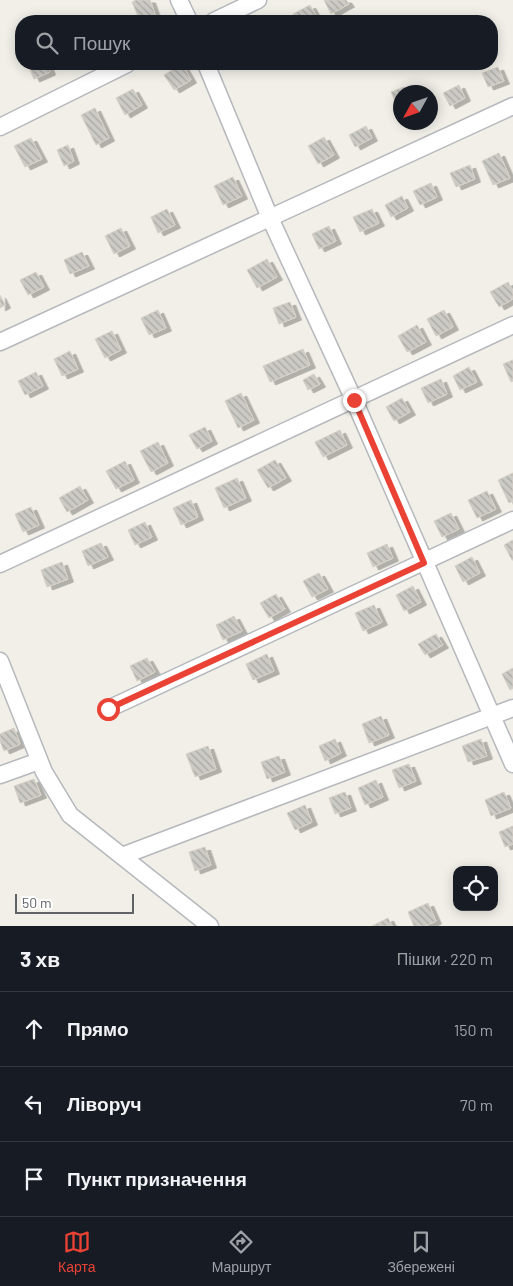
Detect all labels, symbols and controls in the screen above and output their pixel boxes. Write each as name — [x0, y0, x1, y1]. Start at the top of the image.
search box — [15, 15, 498, 70]
icon: search — [33, 29, 61, 57]
text: Пошук — [73, 31, 130, 54]
north arrow — [393, 85, 438, 130]
route end — [343, 389, 366, 412]
route start — [97, 698, 120, 721]
map controls — [453, 866, 498, 911]
button: locate — [453, 866, 498, 911]
scale bar — [15, 891, 134, 914]
text: 50 m — [22, 894, 51, 911]
text: 3 хв — [20, 946, 60, 971]
text: Пішки · 220 m — [397, 949, 493, 968]
icon: ahead — [20, 1015, 48, 1043]
text: Прямо — [67, 1017, 129, 1040]
text: 150 m — [454, 1020, 493, 1039]
icon: left — [20, 1090, 48, 1118]
text: Ліворуч — [67, 1092, 142, 1115]
text: 70 m — [460, 1095, 493, 1114]
icon: arrive — [20, 1165, 48, 1193]
text: Пункт призначення — [67, 1167, 247, 1190]
tab: Карта — [58, 1228, 96, 1275]
tab: Маршрут — [212, 1228, 271, 1275]
tab: Збережені — [387, 1228, 455, 1275]

